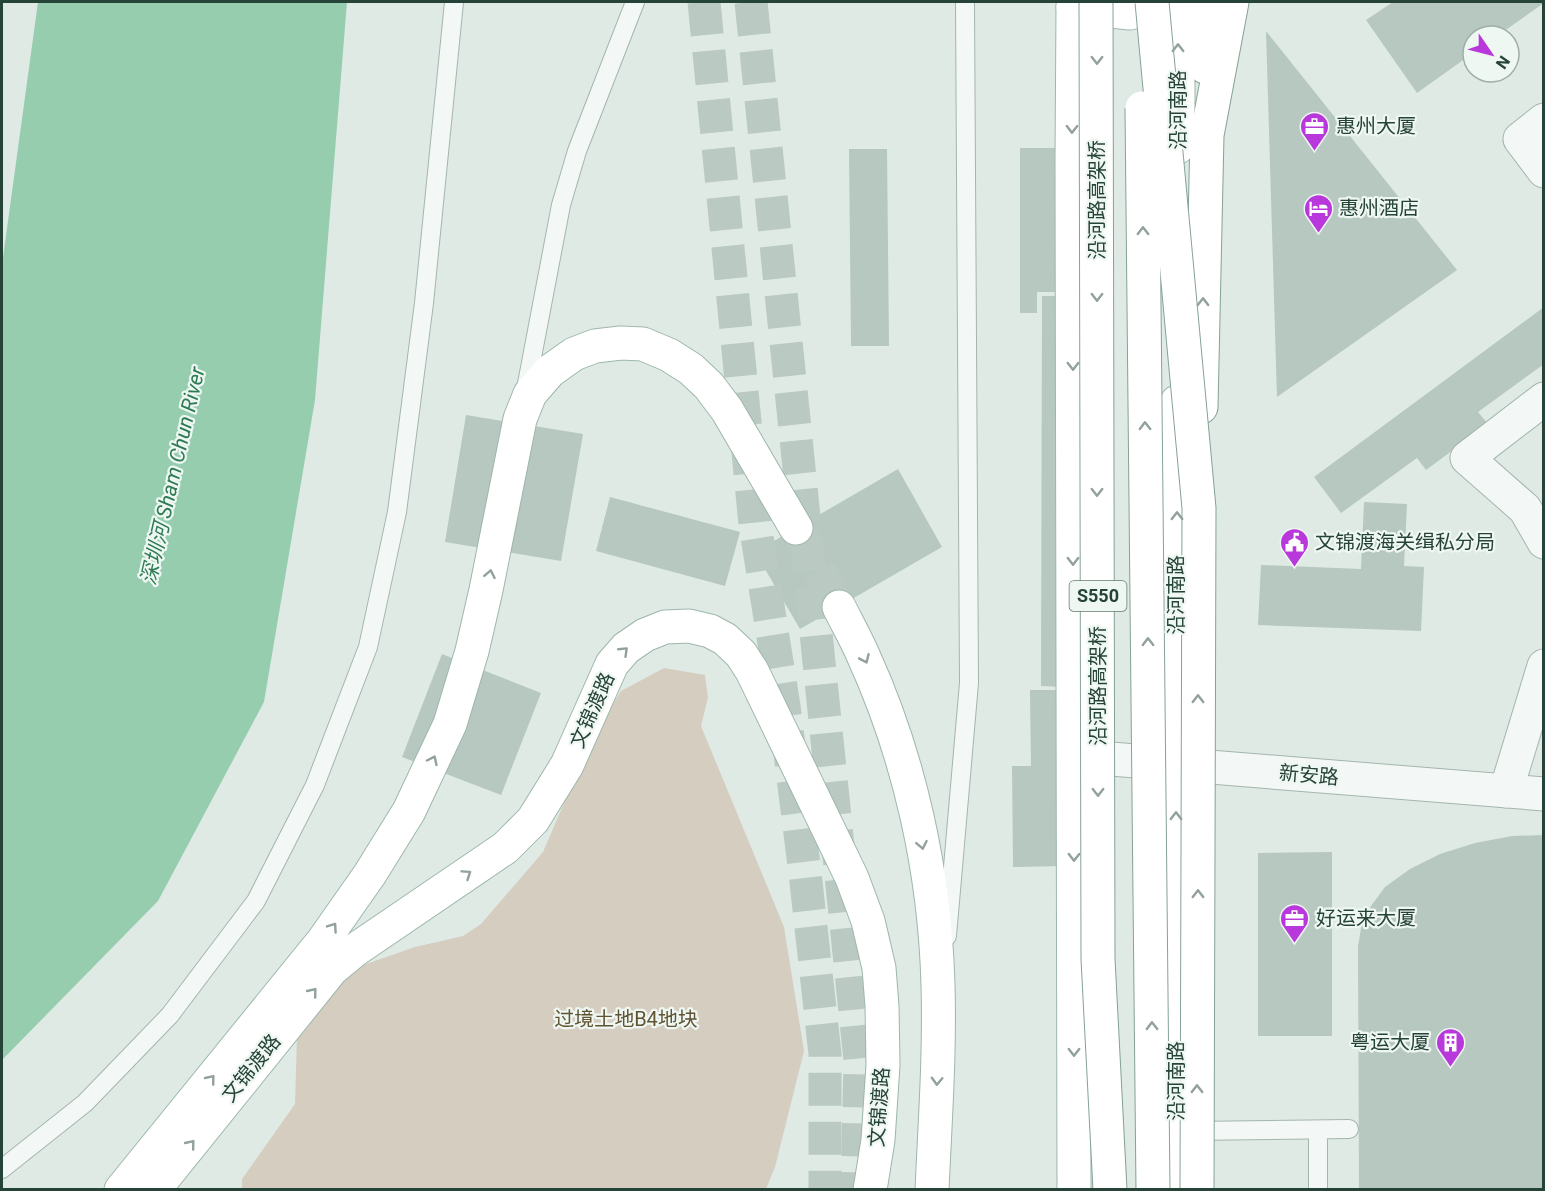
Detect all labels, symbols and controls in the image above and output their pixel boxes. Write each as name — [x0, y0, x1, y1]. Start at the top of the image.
north arrow — [1461, 24, 1521, 84]
one-way arrow — [1172, 44, 1184, 53]
text: N — [1492, 52, 1514, 72]
one-way arrow — [1091, 55, 1103, 64]
street label: 沿河南路 — [1166, 70, 1190, 150]
office icon: 惠州大厦 — [1299, 110, 1331, 152]
place label: 惠州大厦 — [1336, 114, 1416, 138]
one-way arrow — [1066, 124, 1078, 133]
street label: 沿河路高架桥 — [1085, 140, 1109, 260]
hotel icon: 惠州酒店 — [1302, 192, 1334, 234]
place label: 惠州酒店 — [1339, 196, 1419, 220]
one-way arrow — [1137, 227, 1149, 236]
one-way arrow — [1091, 292, 1103, 301]
one-way arrow — [1197, 298, 1209, 307]
one-way arrow — [1067, 361, 1079, 370]
water label: 深圳河 Sham Chun River — [136, 364, 210, 587]
one-way arrow — [1139, 422, 1151, 431]
one-way arrow — [1091, 487, 1104, 496]
one-way arrow — [1171, 512, 1183, 521]
public building icon: 文锦渡海关缉私分局 — [1278, 526, 1310, 568]
place label: 文锦渡海关缉私分局 — [1315, 530, 1495, 554]
street label: 沿河南路 — [1164, 555, 1188, 635]
one-way arrow — [1067, 556, 1079, 565]
one-way arrow — [483, 569, 496, 579]
road number: S550 — [1070, 581, 1126, 611]
street label: 沿河路高架桥 — [1086, 626, 1110, 746]
one-way arrow — [1142, 638, 1155, 647]
one-way arrow — [618, 647, 628, 658]
one-way arrow — [858, 653, 870, 664]
street label: 文锦渡路 — [565, 669, 619, 751]
one-way arrow — [1192, 695, 1204, 704]
one-way arrow — [426, 756, 438, 767]
street label: 新安路 — [1278, 760, 1340, 790]
one-way arrow — [1092, 787, 1104, 796]
one-way arrow — [1170, 812, 1182, 821]
one-way arrow — [915, 840, 928, 850]
one-way arrow — [1068, 852, 1080, 861]
one-way arrow — [460, 870, 471, 881]
one-way arrow — [1192, 890, 1204, 899]
office icon: 好运来大厦 — [1279, 902, 1311, 944]
place label: 好运来大厦 — [1316, 906, 1416, 930]
one-way arrow — [326, 922, 337, 933]
one-way arrow — [306, 988, 317, 999]
park label: 过境土地B4地块 — [554, 1007, 698, 1031]
one-way arrow — [1146, 1022, 1158, 1031]
building icon: 粤运大厦 — [1435, 1026, 1467, 1068]
street label: 文锦渡路 — [217, 1029, 285, 1107]
place label: 粤运大厦 — [1350, 1030, 1430, 1054]
street label: 沿河南路 — [1164, 1041, 1188, 1121]
one-way arrow — [1068, 1047, 1080, 1056]
street label: 文锦渡路 — [864, 1066, 894, 1148]
one-way arrow — [204, 1075, 215, 1086]
one-way arrow — [930, 1076, 943, 1085]
one-way arrow — [1191, 1085, 1203, 1094]
one-way arrow — [183, 1140, 194, 1151]

